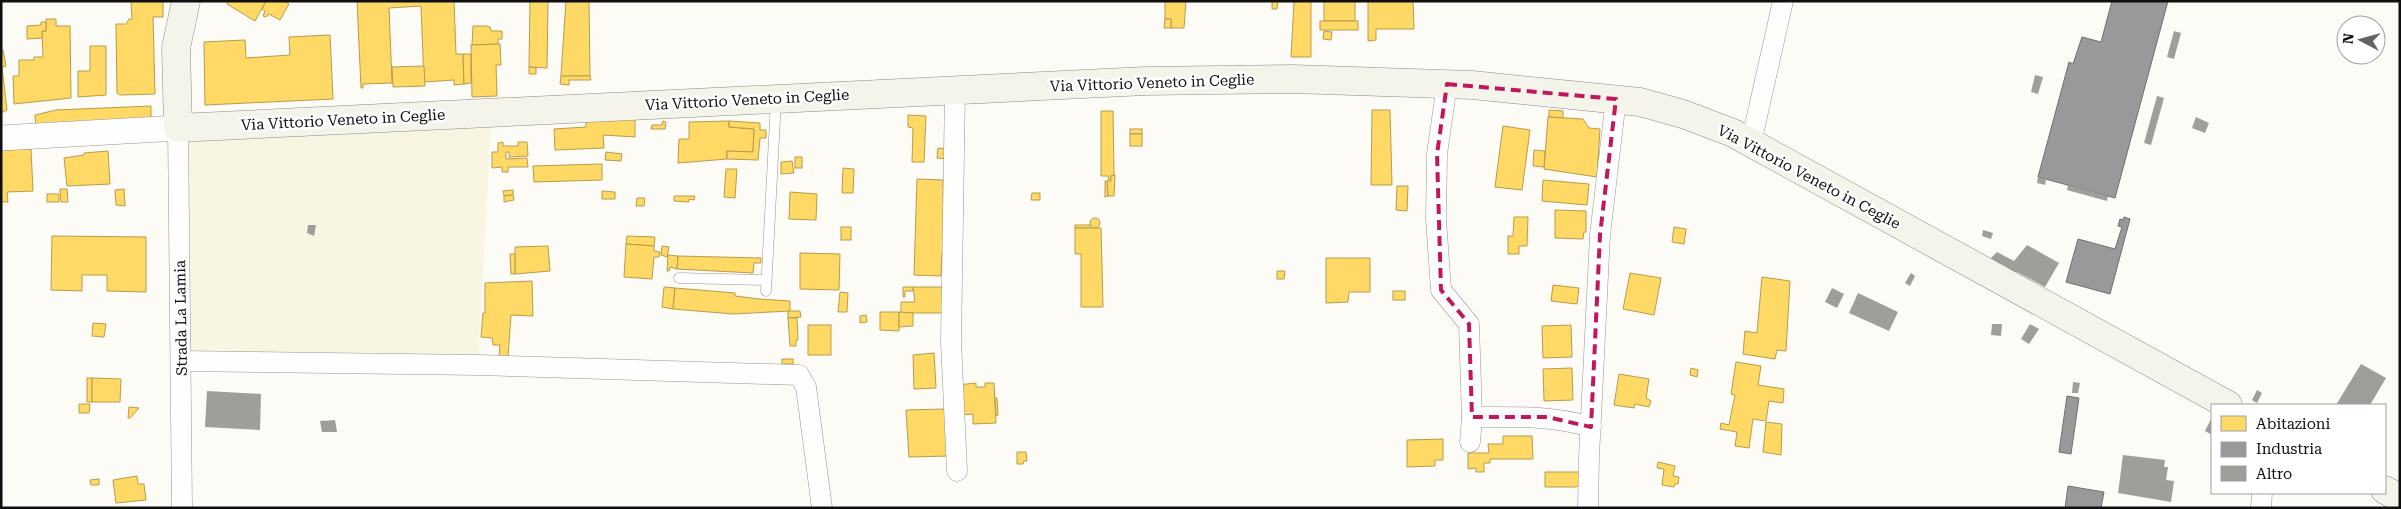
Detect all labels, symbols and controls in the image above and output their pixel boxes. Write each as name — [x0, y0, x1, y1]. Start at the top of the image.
north arrow — [2336, 15, 2386, 65]
text: N — [2340, 32, 2357, 45]
street label: Via Vittorio Veneto in Ceglie — [1049, 70, 1255, 96]
street label: Via Vittorio Veneto in Ceglie — [644, 86, 850, 114]
street label: Via Vittorio Veneto in Ceglie — [240, 106, 446, 134]
street label: Via Vittorio Veneto in Ceglie — [1714, 121, 1904, 233]
street label: Strada La Lamia — [171, 260, 191, 376]
legend — [2211, 404, 2386, 494]
text: Abitazioni — [2256, 415, 2331, 433]
text: Industria — [2256, 440, 2322, 458]
text: Altro — [2256, 465, 2292, 483]

